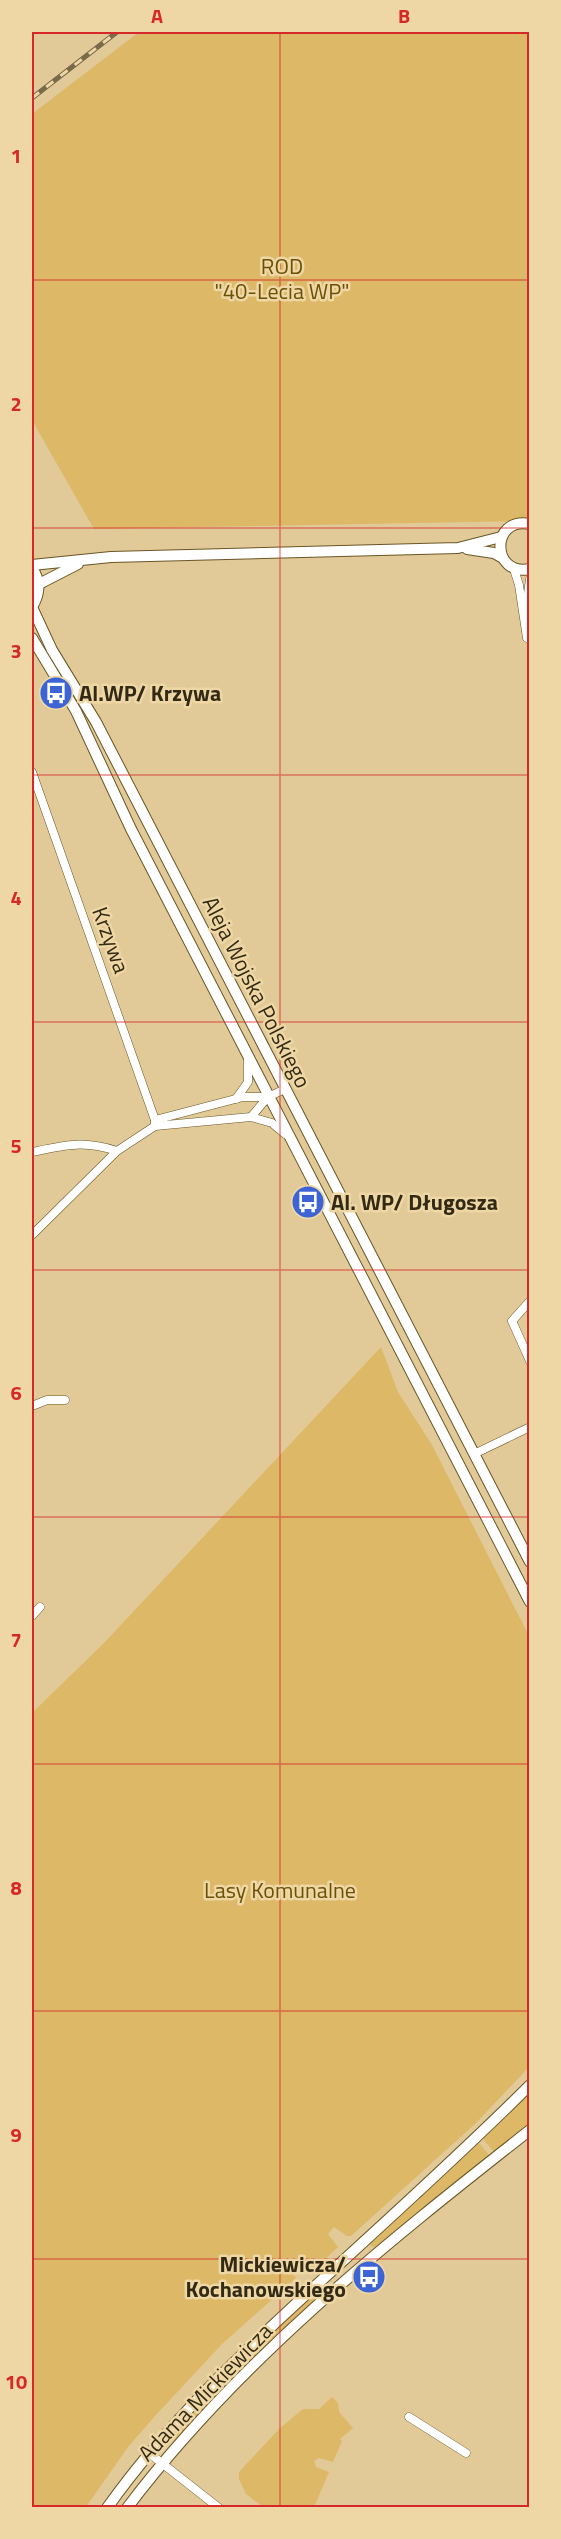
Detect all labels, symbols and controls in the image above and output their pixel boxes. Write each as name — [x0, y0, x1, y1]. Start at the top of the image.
text: A — [151, 0, 163, 31]
text: B — [398, 0, 410, 31]
text: 1 — [10, 140, 22, 171]
park label: ROD "40-Lecia WP" — [214, 249, 350, 308]
text: 2 — [10, 388, 22, 419]
text: 3 — [10, 635, 22, 666]
bus stop icon: Al.WP/ Krzywa — [38, 675, 74, 711]
place label: Al.WP/ Krzywa — [79, 676, 221, 710]
text: 4 — [10, 882, 22, 913]
street label: Aleja Wojska Polskiego — [194, 890, 320, 1094]
street label: Krzywa — [83, 902, 139, 978]
text: 5 — [10, 1130, 22, 1161]
bus stop icon: Al. WP/ Długosza — [290, 1184, 326, 1220]
place label: Al. WP/ Długosza — [331, 1185, 498, 1219]
text: 6 — [10, 1377, 22, 1408]
text: 7 — [10, 1624, 22, 1655]
text: 8 — [10, 1872, 22, 1903]
park label: Lasy Komunalne — [204, 1873, 356, 1907]
text: 9 — [10, 2119, 22, 2150]
place label: Mickiewicza/ Kochanowskiego — [185, 2247, 346, 2306]
bus stop icon: Mickiewicza/ Kochanowskiego — [351, 2259, 387, 2295]
street label: Adama Mickiewicza — [130, 2315, 280, 2469]
text: 10 — [5, 2366, 27, 2397]

